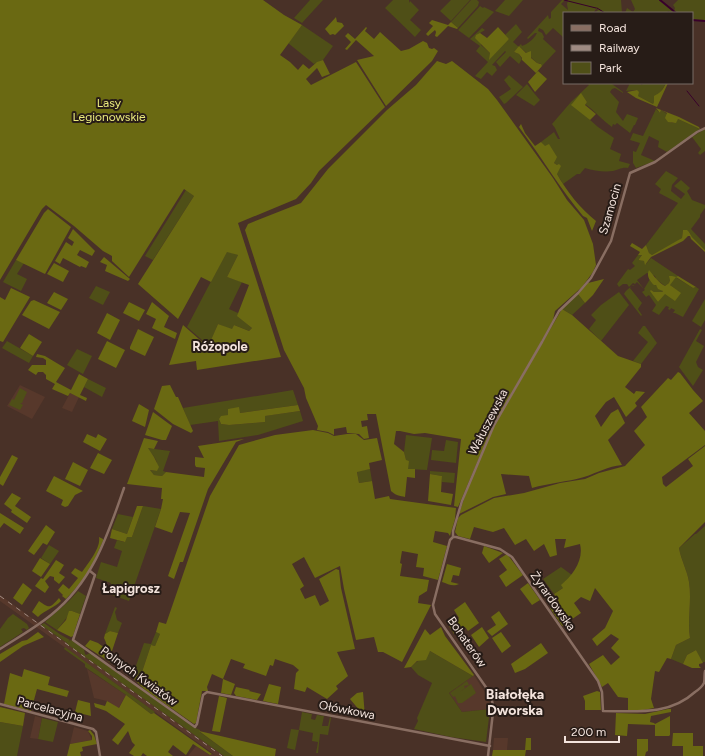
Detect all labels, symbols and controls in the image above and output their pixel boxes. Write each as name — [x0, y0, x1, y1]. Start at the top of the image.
legend — [563, 12, 693, 84]
text: Road — [599, 21, 627, 35]
text: Railway — [599, 41, 640, 55]
text: Park — [599, 61, 622, 75]
park label: Lasy Legionowskie — [72, 96, 146, 124]
street label: Szamocin — [596, 182, 624, 236]
district label: Różopole — [192, 339, 248, 354]
street label: Wałuszewska — [465, 387, 511, 457]
street label: Żyrardowska — [528, 569, 578, 633]
district label: Łapigrosz — [102, 581, 160, 596]
street label: Bohaterów — [445, 614, 490, 670]
street label: Polnych Kwiatów — [98, 643, 181, 709]
district label: Białołęka Dworska — [486, 686, 544, 719]
street label: Parcelacyjna — [16, 694, 84, 724]
street label: Ołówkowa — [318, 698, 376, 722]
scale bar — [565, 718, 619, 744]
text: 200 m — [571, 725, 606, 739]

